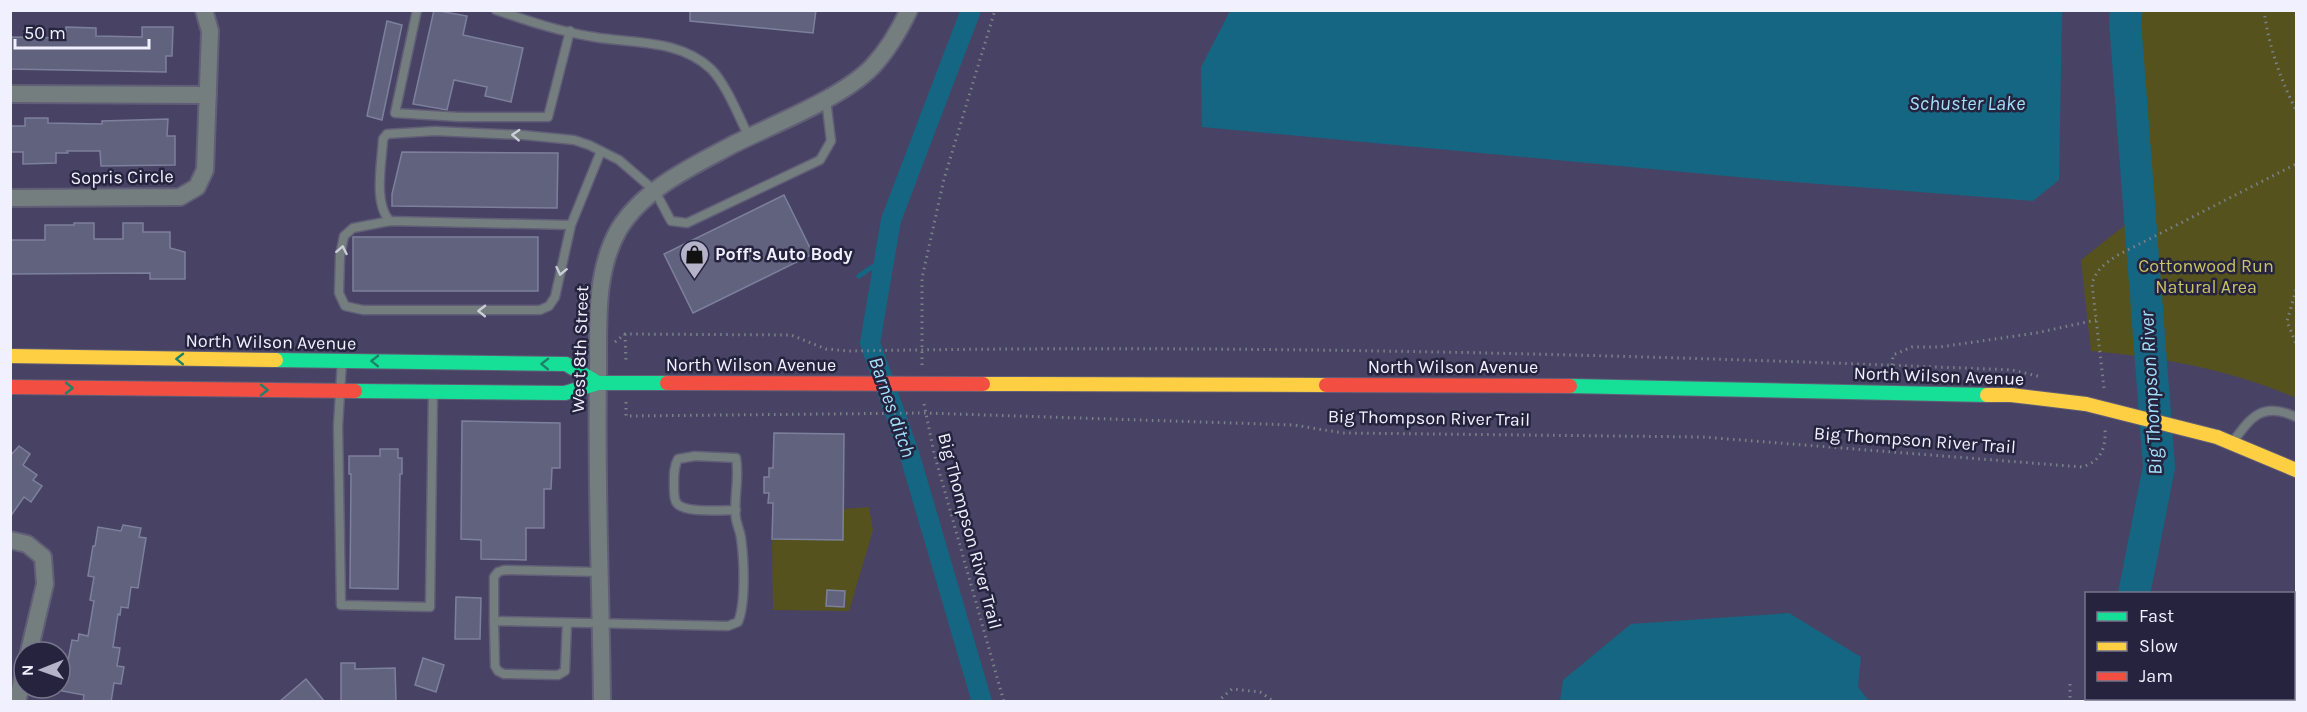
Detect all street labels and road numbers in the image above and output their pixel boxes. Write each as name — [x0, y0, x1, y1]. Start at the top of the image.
street label: Sopris Circle — [70, 165, 174, 189]
street label: West 8th Street — [567, 285, 593, 413]
street label: North Wilson Avenue — [185, 330, 357, 354]
street label: North Wilson Avenue — [666, 354, 836, 376]
street label: North Wilson Avenue — [1368, 356, 1538, 378]
street label: North Wilson Avenue — [1853, 362, 2025, 390]
street label: Big Thompson River Trail — [1328, 405, 1530, 431]
street label: Big Thompson River Trail — [1813, 422, 2017, 458]
street label: Big Thompson River Trail — [933, 430, 1007, 632]

